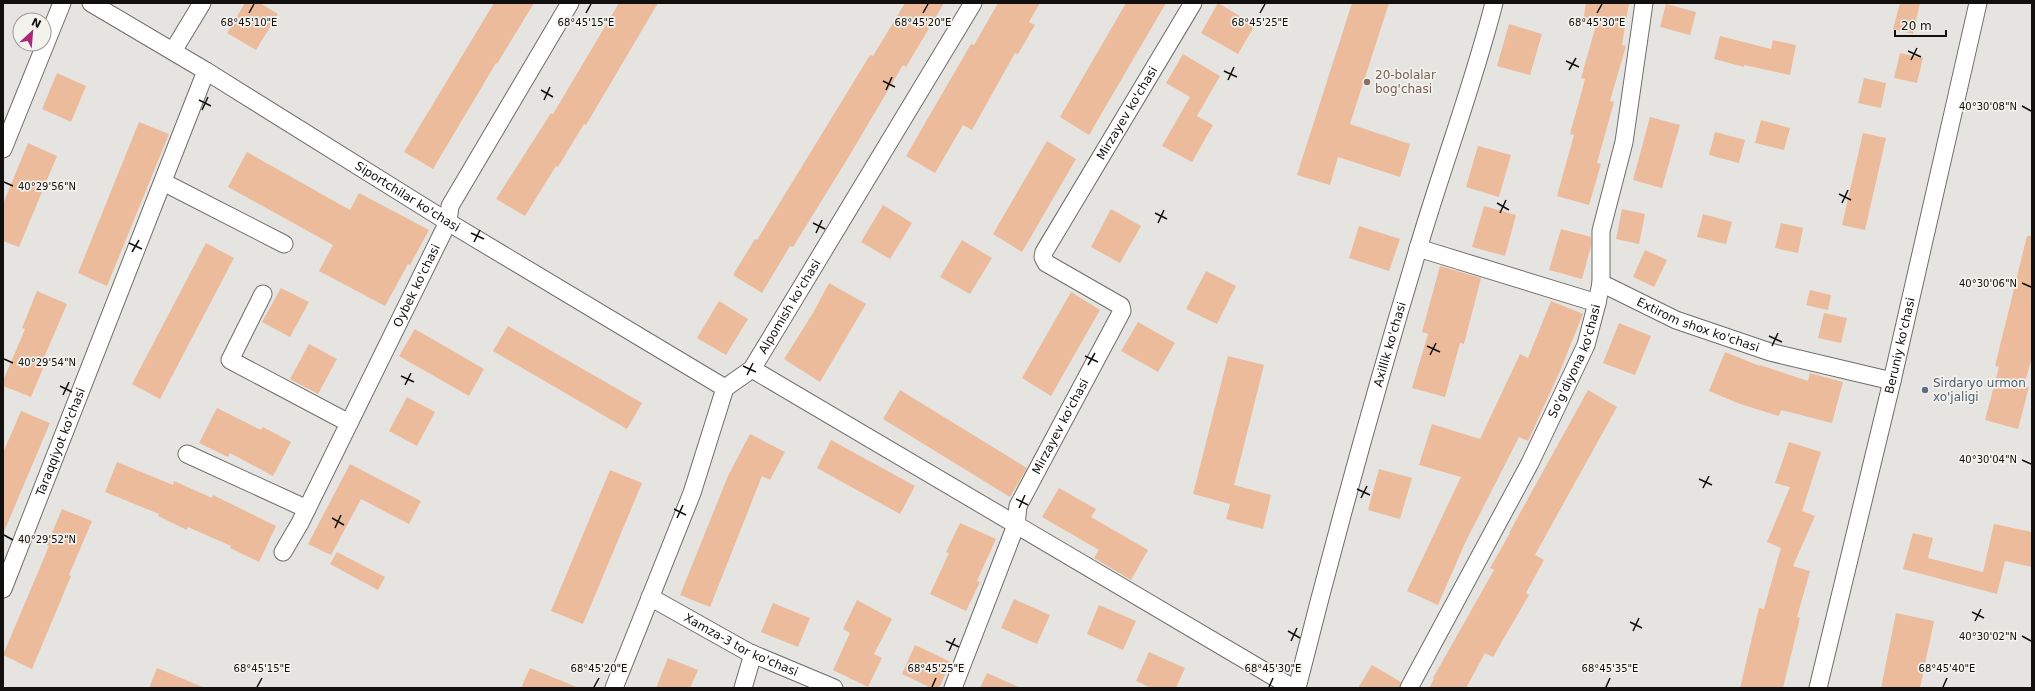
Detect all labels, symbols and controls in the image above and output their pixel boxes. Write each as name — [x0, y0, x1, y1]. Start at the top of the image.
north arrow — [12, 12, 52, 52]
scale bar — [1895, 12, 1946, 38]
text: N — [29, 16, 43, 31]
text: 68°45'10"E — [221, 17, 277, 28]
text: 68°45'15"E — [558, 17, 614, 28]
text: 68°45'20"E — [895, 17, 951, 28]
text: 68°45'25"E — [1232, 17, 1288, 28]
text: 68°45'30"E — [1569, 17, 1625, 28]
text: 20 m — [1901, 19, 1932, 33]
street label: Mirzayev ko'chasi — [1094, 64, 1160, 162]
place label: 20-bolalar bog'chasi — [1375, 68, 1436, 96]
marker: 20-bolalar bog'chasi — [1362, 77, 1372, 87]
text: 40°30'08"N — [1959, 101, 2017, 112]
street label: Siportchilar ko'chasi — [352, 159, 462, 235]
text: 40°29'56"N — [18, 181, 76, 192]
street label: Oybek ko'chasi — [390, 242, 443, 330]
street label: Alpomish ko'chasi — [756, 257, 823, 356]
text: 40°30'06"N — [1959, 278, 2017, 289]
street label: Extirom shox ko'chasi — [1634, 295, 1761, 355]
street label: Beruniy ko'chasi — [1882, 296, 1918, 395]
street label: Axillik ko'chasi — [1371, 300, 1409, 388]
street label: So'g'diyona ko'chasi — [1545, 303, 1603, 420]
text: 40°29'54"N — [18, 357, 76, 368]
street label: Mirzayev ko'chasi — [1029, 376, 1092, 477]
place label: Sirdaryo urmon xo'jaligi — [1933, 376, 2026, 404]
marker: Sirdaryo urmon xo'jaligi — [1920, 385, 1930, 395]
street label: Taraqqiyot ko'chasi — [33, 386, 88, 499]
text: 40°30'04"N — [1959, 454, 2017, 465]
text: 40°29'52"N — [18, 534, 76, 545]
street label: Xamza-3 tor ko'chasi — [681, 610, 800, 679]
text: 40°30'02"N — [1959, 631, 2017, 642]
text: 68°45'15"E — [234, 663, 290, 674]
text: 68°45'20"E — [571, 663, 627, 674]
text: 68°45'25"E — [908, 663, 964, 674]
text: 68°45'30"E — [1245, 663, 1301, 674]
text: 68°45'35"E — [1582, 663, 1638, 674]
text: 68°45'40"E — [1919, 663, 1975, 674]

